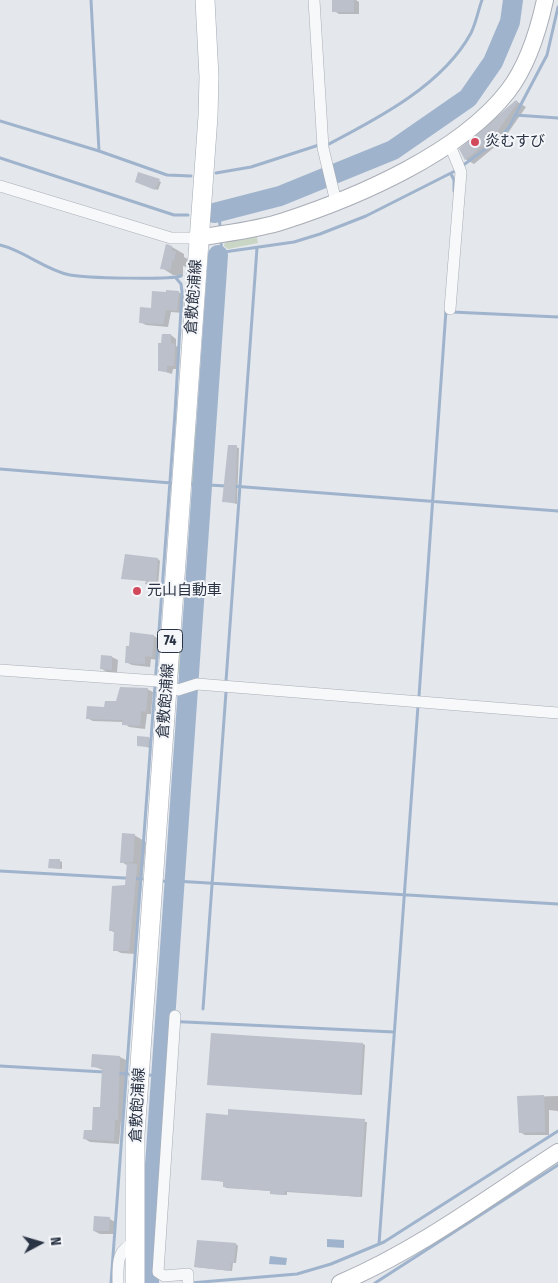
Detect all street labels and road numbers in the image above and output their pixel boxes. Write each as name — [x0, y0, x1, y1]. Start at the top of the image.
street label: 倉敷飽浦線 — [182, 259, 206, 335]
road number: 74 — [158, 630, 182, 652]
street label: 倉敷飽浦線 — [154, 663, 178, 739]
street label: 倉敷飽浦線 — [127, 1067, 149, 1143]

